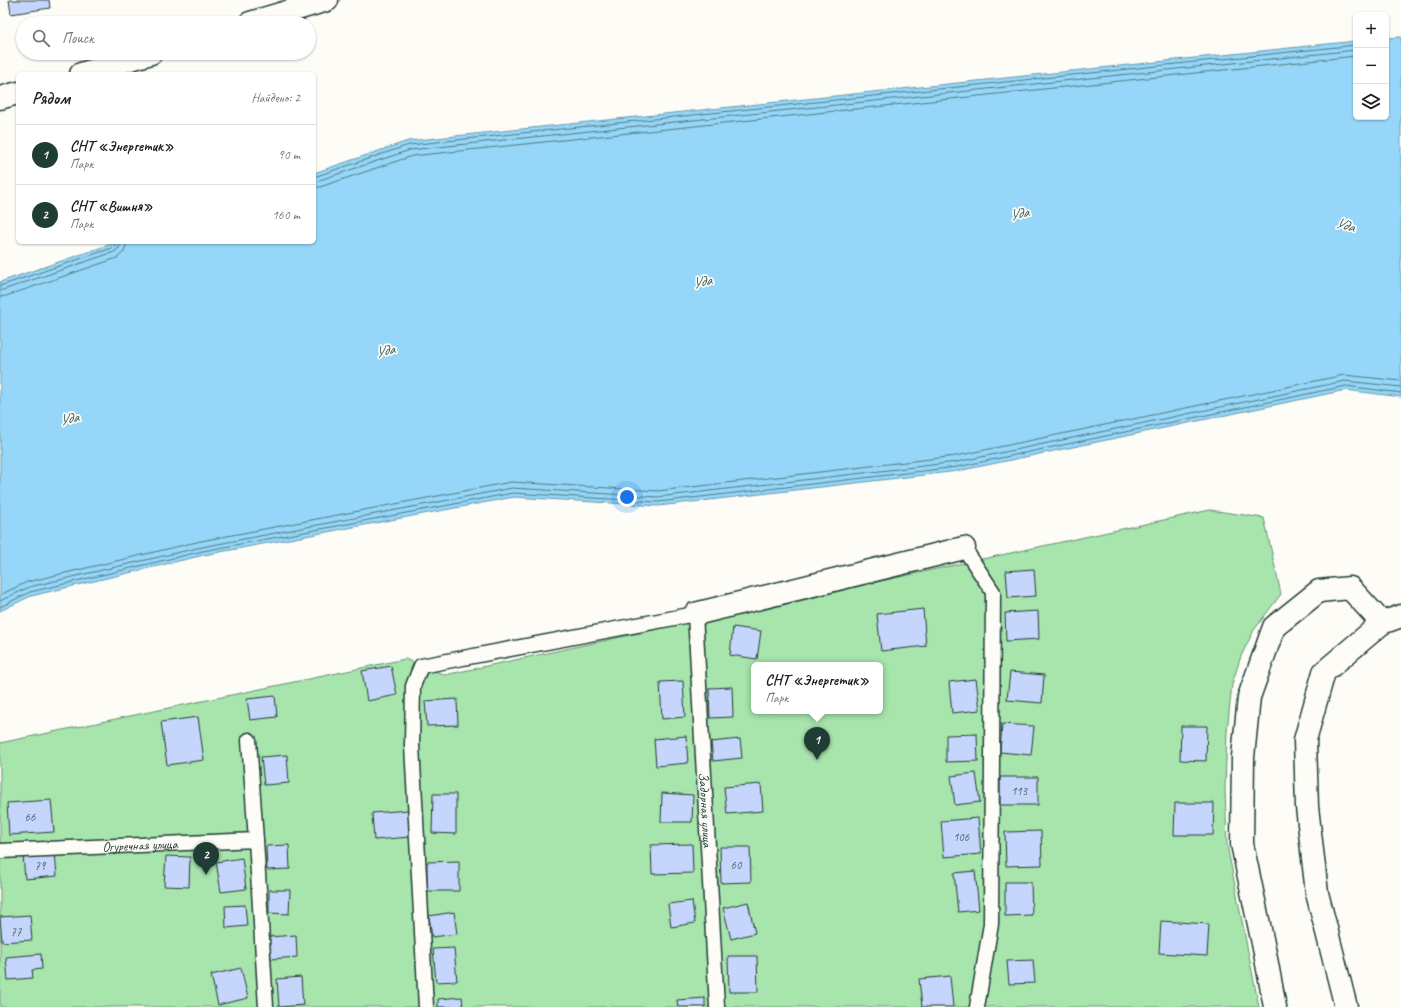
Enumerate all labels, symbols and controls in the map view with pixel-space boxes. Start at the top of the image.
map controls [1353,12,1389,120]
button: + [1353,12,1389,48]
search box [16,16,316,60]
icon: search [30,27,52,49]
text: Поиск [62,29,94,48]
button: − [1353,48,1389,84]
button: layers [1353,84,1389,120]
text: Рядом [32,88,70,109]
text: Найдено: 2 [252,90,300,106]
text: СНТ «Энергетик» [70,137,174,156]
text: 1 [42,147,48,163]
text: 90 m [278,147,300,163]
text: Парк [70,156,93,172]
text: СНТ «Вишня» [70,197,153,216]
water label: Уда [1008,202,1032,225]
text: 2 [42,207,48,223]
text: 160 m [272,207,300,223]
water label: Уда [1333,213,1358,237]
text: Парк [70,216,93,232]
water label: Уда [691,270,715,293]
water label: Уда [374,339,398,362]
water label: Уда [58,407,82,430]
your location [617,487,637,507]
popup [751,662,883,714]
text: СНТ «Энергетик» [765,671,869,690]
text: Парк [765,690,788,706]
pin: 1 [804,727,830,760]
street label: Задорная улица [695,772,717,849]
house number: 113 [1011,783,1029,799]
house number: 66 [25,809,36,825]
house number: 106 [953,829,970,845]
street label: Огуречная улица [102,835,179,855]
pin: 2 [193,842,219,875]
house number: 60 [731,857,743,873]
house number: 79 [35,858,47,874]
house number: 77 [11,924,22,940]

